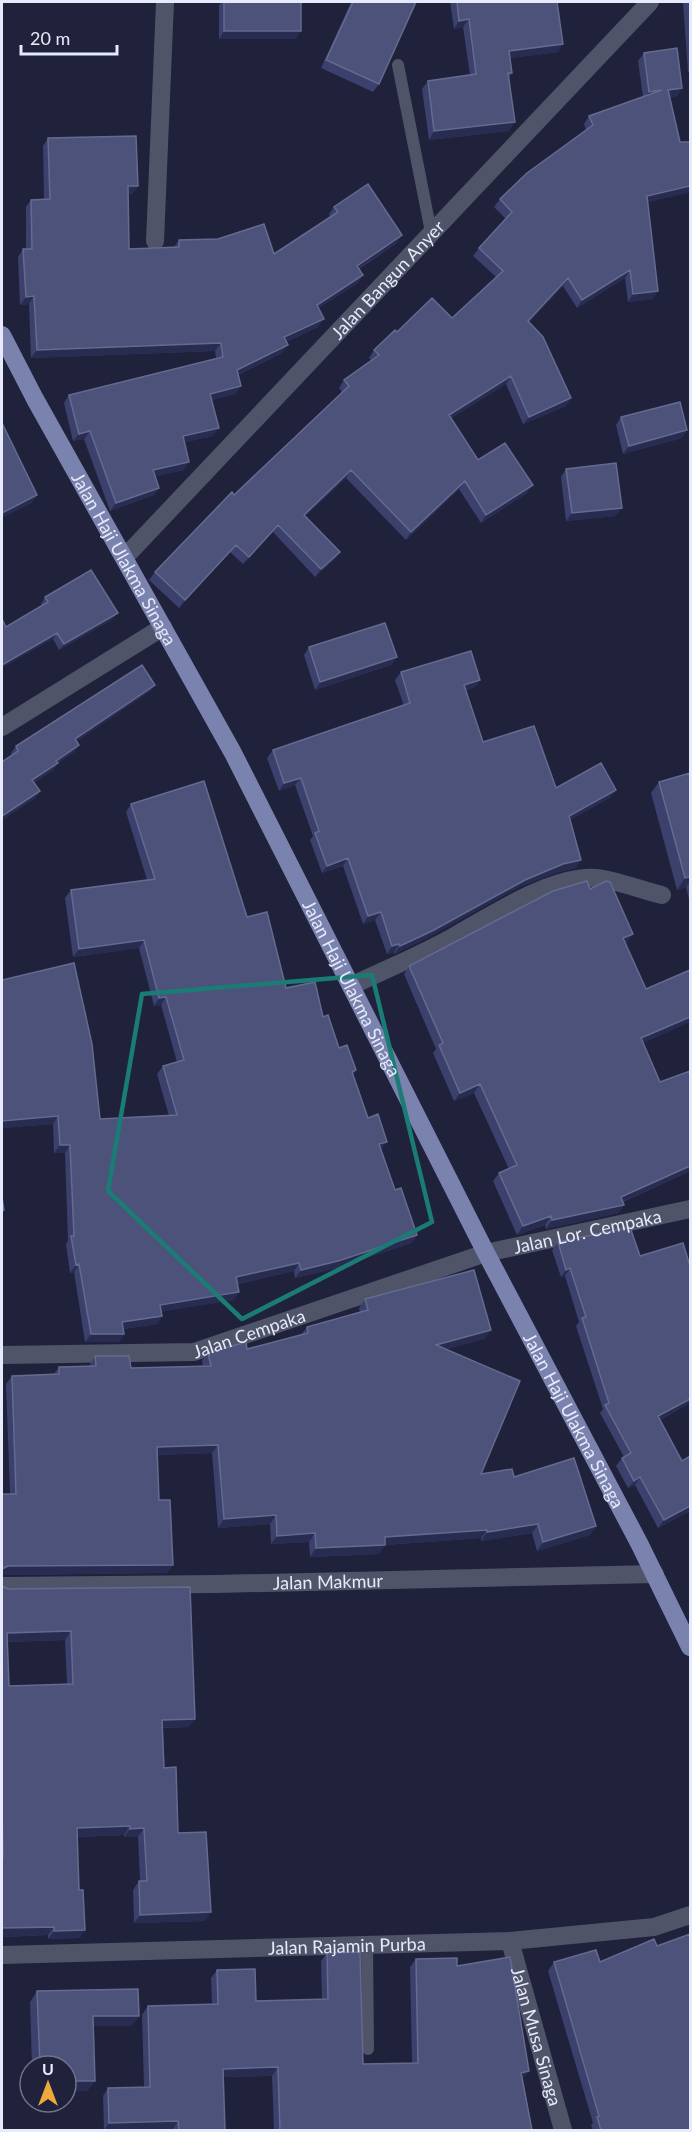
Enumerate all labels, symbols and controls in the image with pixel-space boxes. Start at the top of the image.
scale bar [21,18,117,56]
text: 20 m [30,27,70,49]
street label: Jalan Bangun Anyer [326,215,449,343]
street label: Jalan Haji Ulakma Sinaga [67,468,182,649]
street label: Jalan Haji Ulakma Sinaga [298,896,406,1080]
street label: Jalan Lor. Cempaka [511,1204,663,1258]
street label: Jalan Cempaka [190,1304,308,1363]
street label: Jalan Haji Ulakma Sinaga [519,1329,629,1512]
street label: Jalan Makmur [273,1569,384,1594]
street label: Jalan Rajamin Purba [268,1932,426,1959]
street label: Jalan Musa Sinaga [507,1964,567,2108]
north arrow [18,2054,78,2114]
text: U [42,2059,54,2078]

